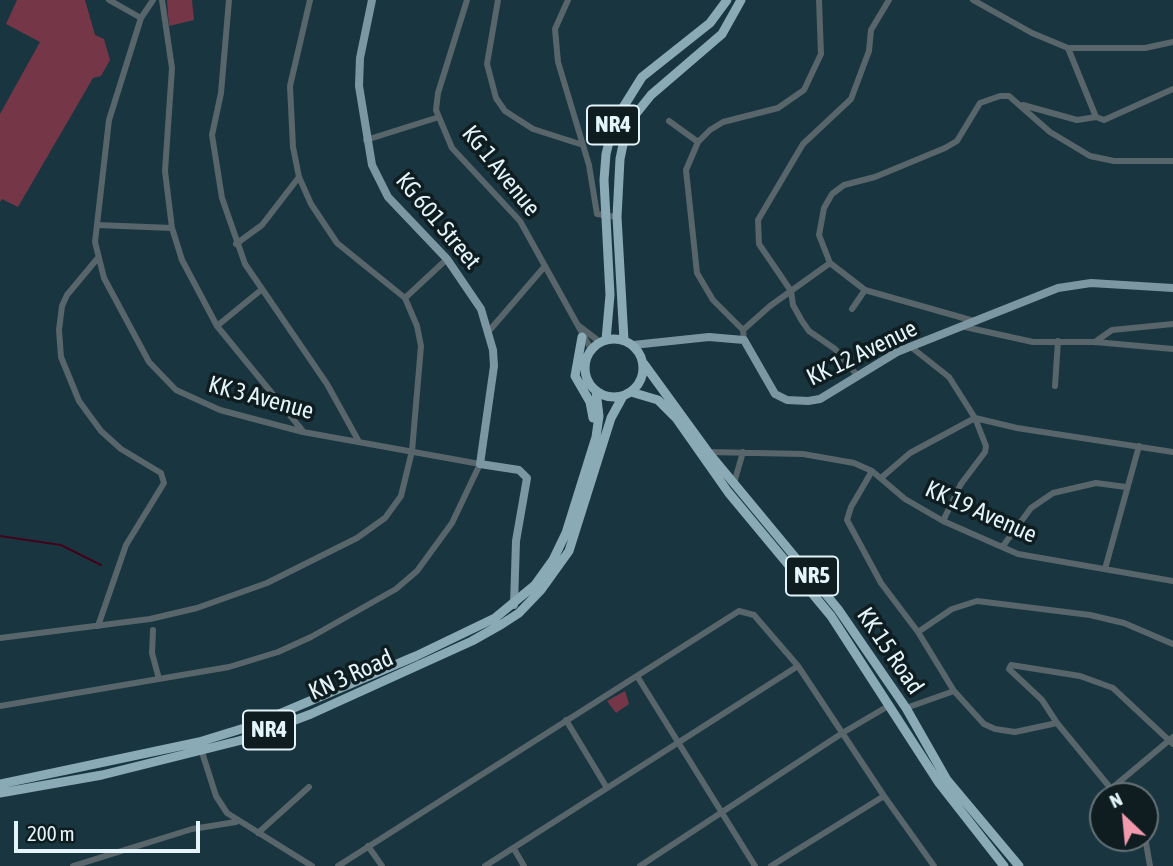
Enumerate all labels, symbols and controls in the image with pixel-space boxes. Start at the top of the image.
road number: NR4 [587,106,639,144]
street label: KG 1 Avenue [456,120,546,222]
street label: KG 601 Street [389,167,487,275]
street label: KK 12 Avenue [802,314,922,392]
street label: KK 3 Avenue [205,370,317,426]
street label: KK 19 Avenue [921,475,1041,549]
road number: NR5 [786,556,838,596]
street label: KK 15 Road [851,602,929,700]
street label: KN 3 Road [304,644,398,706]
road number: NR4 [243,710,295,750]
north arrow [1089,782,1159,852]
text: N [1106,788,1126,812]
scale bar [18,806,203,850]
text: 200 m [27,821,75,845]

